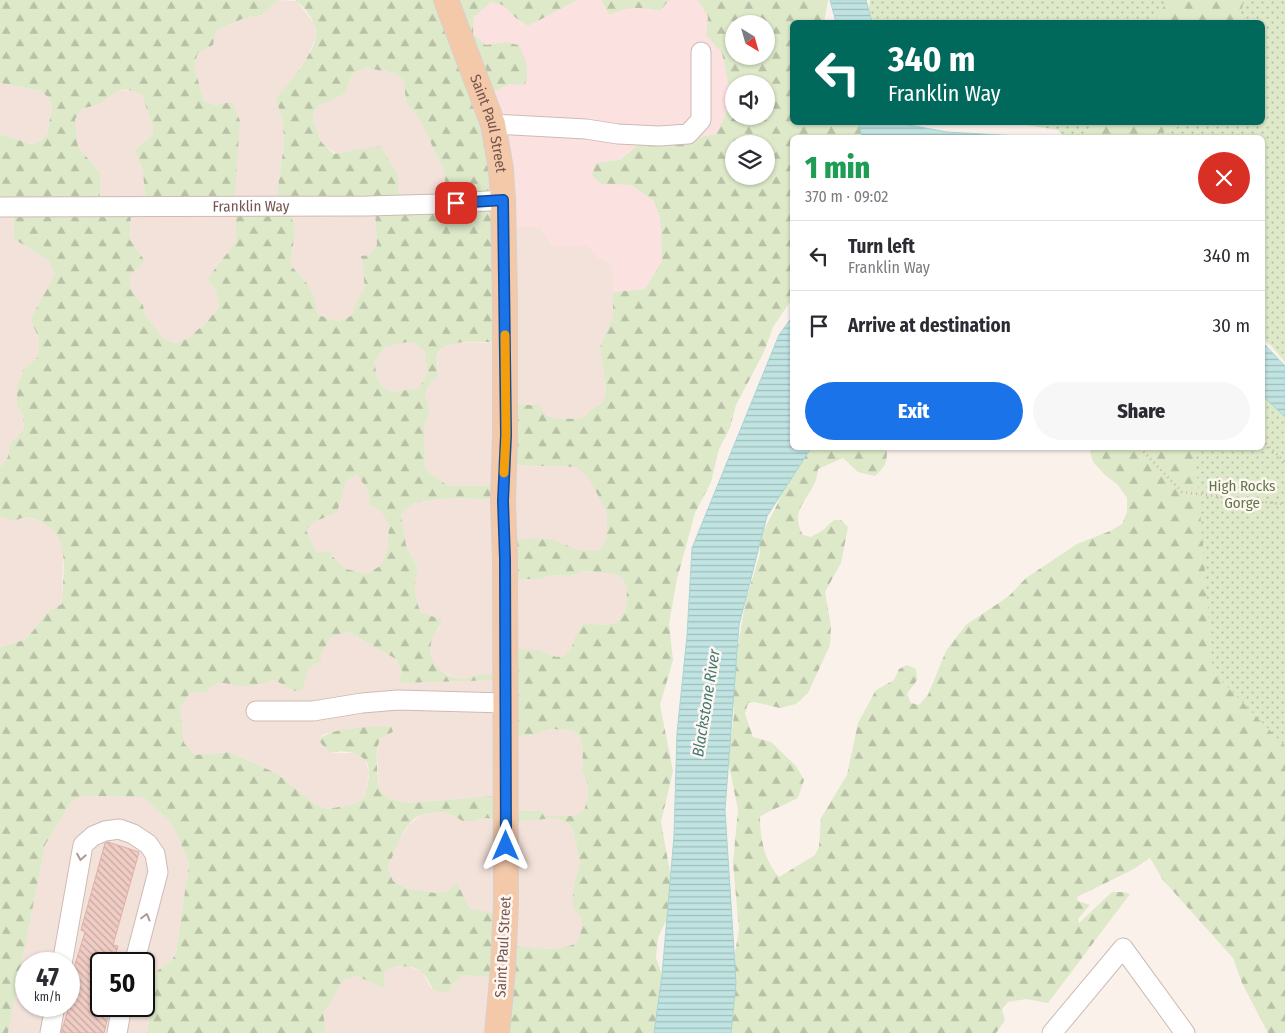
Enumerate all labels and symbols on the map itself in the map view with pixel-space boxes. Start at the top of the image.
north arrow [725,15,775,65]
street label: Saint Paul Street [466,72,510,173]
pin [435,182,477,224]
street label: Franklin Way [213,197,290,215]
park label: High Rocks Gorge [1209,477,1275,512]
water label: Blackstone River [688,647,724,758]
position arrow [479,819,531,871]
one-way arrow [77,853,87,861]
street label: Saint Paul Street [491,896,515,998]
one-way arrow [141,913,151,921]
speed limit sign: 50 [90,952,155,1017]

